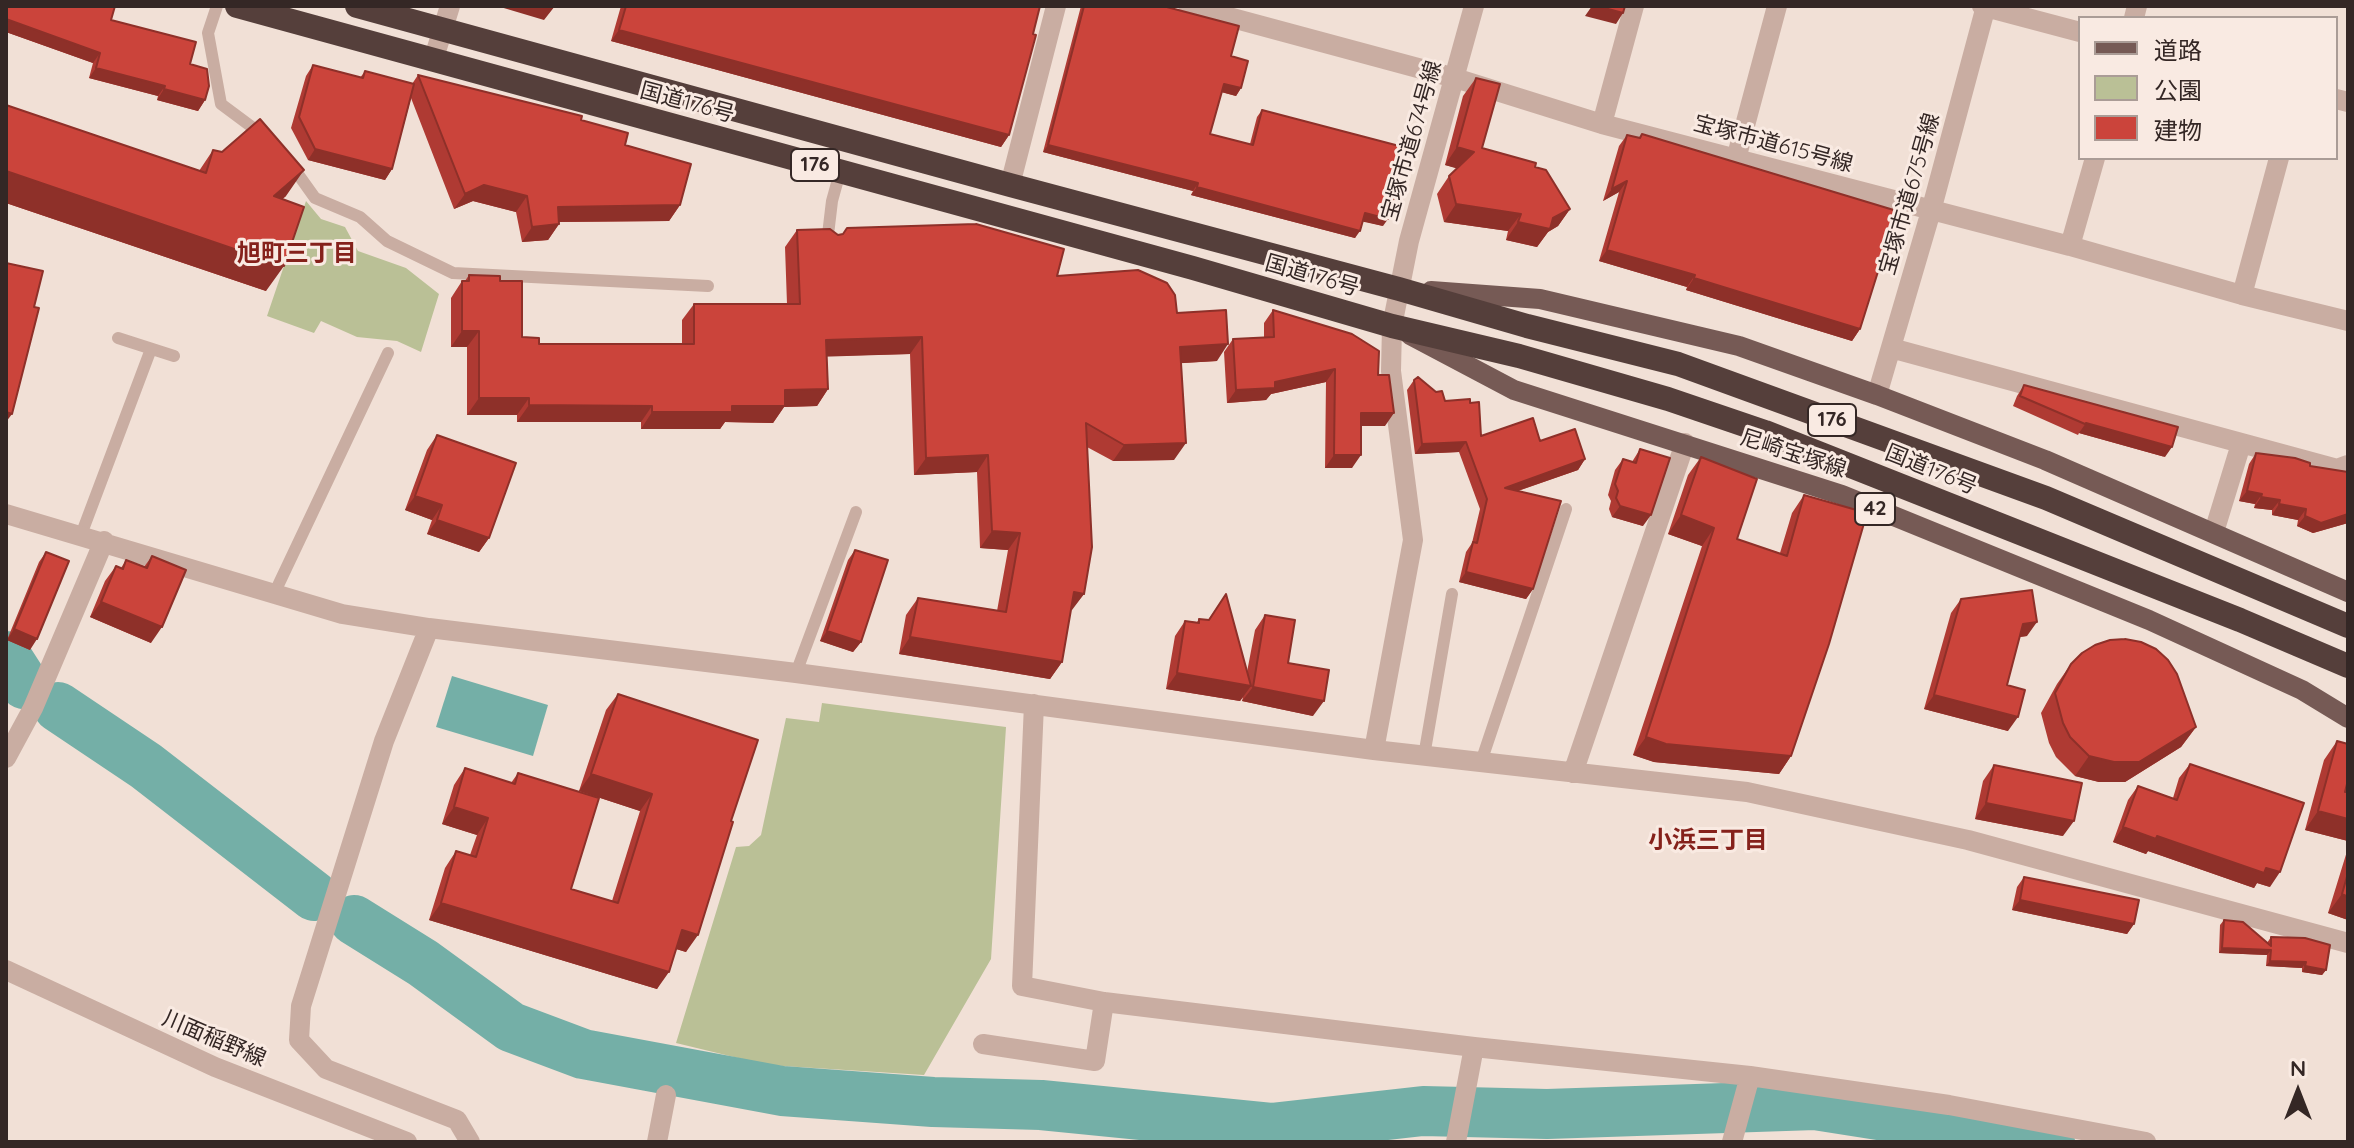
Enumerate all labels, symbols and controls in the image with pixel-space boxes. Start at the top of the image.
legend [2078,16,2338,160]
text: 道路 [2154,35,2202,65]
street label: 宝塚市道674号線 [1376,58,1448,224]
text: 公園 [2154,75,2202,105]
street label: 国道176号 [637,78,737,128]
street label: 宝塚市道615号線 [1690,110,1856,178]
street label: 宝塚市道675号線 [1874,110,1946,278]
text: 建物 [2154,115,2202,145]
road number: 176 [791,149,839,181]
district label: 旭町三丁目 [237,240,357,268]
street label: 国道176号 [1262,250,1362,302]
road number: 176 [1808,404,1856,436]
street label: 尼崎宝塚線 [1737,424,1849,484]
street label: 国道176号 [1881,440,1981,500]
road number: 42 [1855,493,1895,525]
district label: 小浜三丁目 [1648,827,1768,855]
street label: 川面稲野線 [158,1005,270,1073]
north arrow [2258,1052,2338,1132]
text: N [2290,1054,2306,1082]

